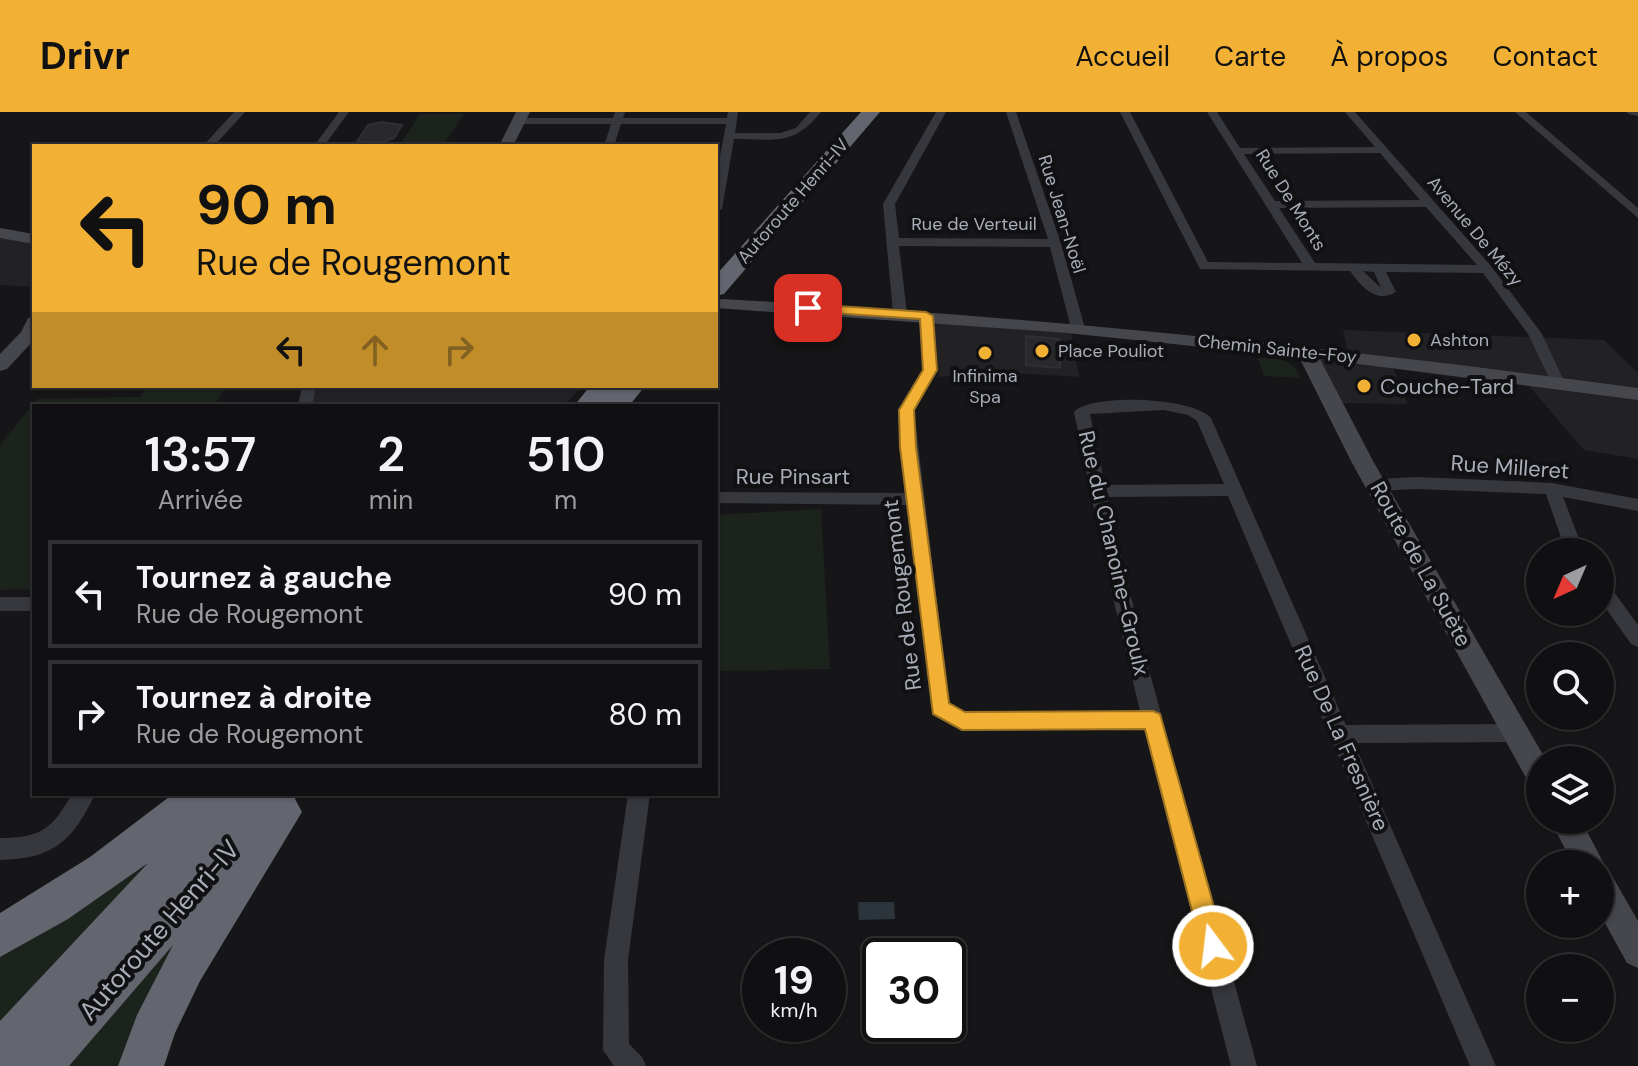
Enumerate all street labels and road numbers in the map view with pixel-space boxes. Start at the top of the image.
street label: Autoroute Henri-IV [732,133,854,269]
street label: Rue De Monts [1250,145,1332,255]
street label: Rue Jean-Noël [1033,152,1091,276]
street label: Avenue De Mézy [1422,171,1528,291]
street label: Rue de Verteuil [911,212,1037,236]
street label: Chemin Sainte-Foy [1196,329,1358,369]
street label: Rue du Chanoine-Groulx [1072,428,1156,678]
street label: Rue Milleret [1450,448,1570,486]
street label: Rue Pinsart [736,462,850,491]
street label: Route de La Suète [1364,476,1478,652]
street label: Rue de Rougemont [876,498,928,692]
street label: Rue De La Fresnière [1288,640,1396,836]
street label: Autoroute Henri-IV [71,832,247,1028]

